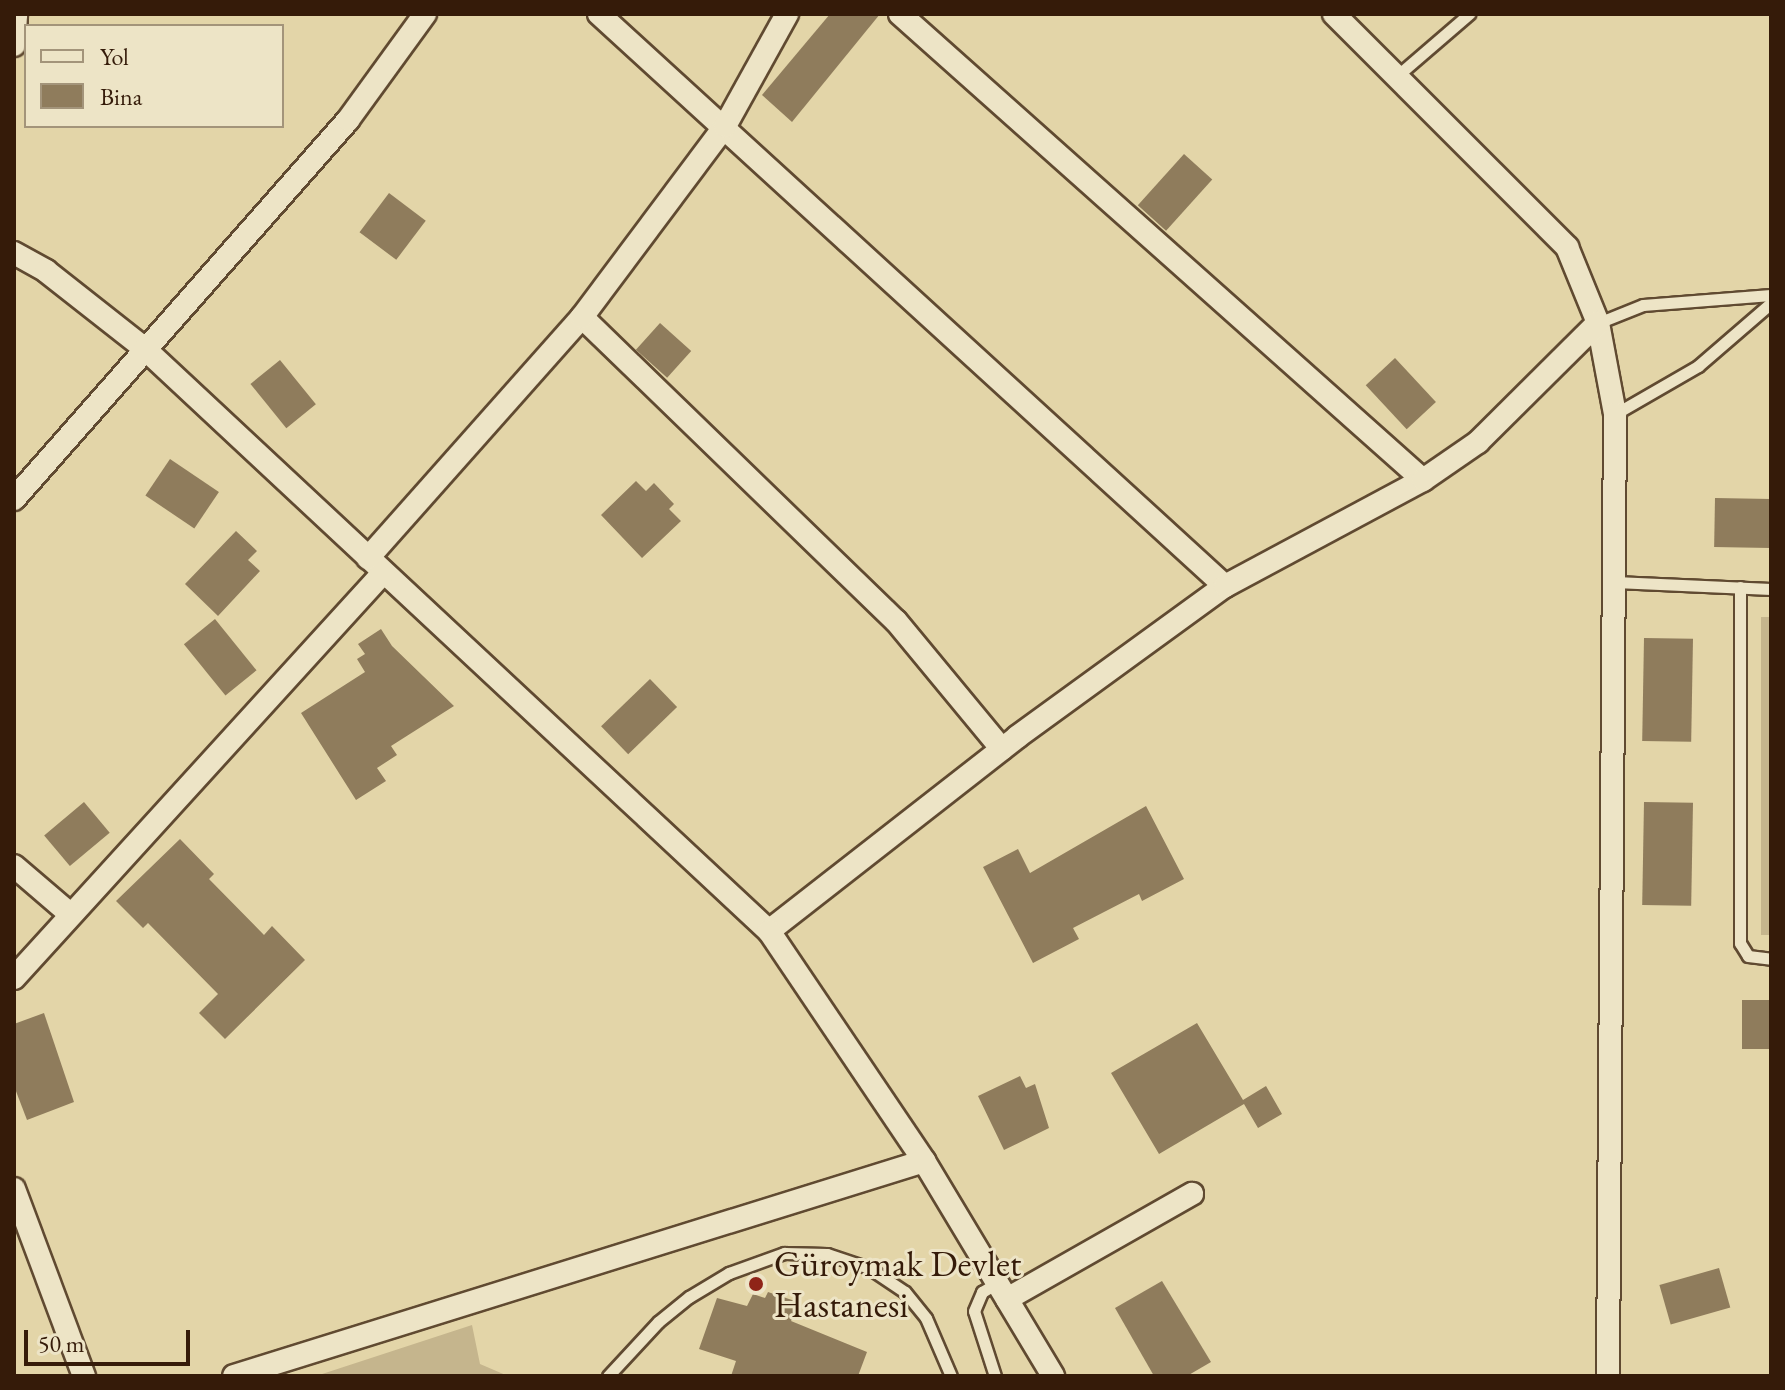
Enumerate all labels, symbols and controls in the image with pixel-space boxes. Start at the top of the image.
legend [24,24,284,128]
text: Yol [100,41,129,72]
text: Bina [100,81,142,112]
place label: Güroymak Devlet Hastanesi [774,1241,1021,1326]
marker: Güroymak Devlet Hastanesi [745,1273,767,1295]
scale bar [28,1314,194,1364]
text: 50 m [38,1328,85,1359]

